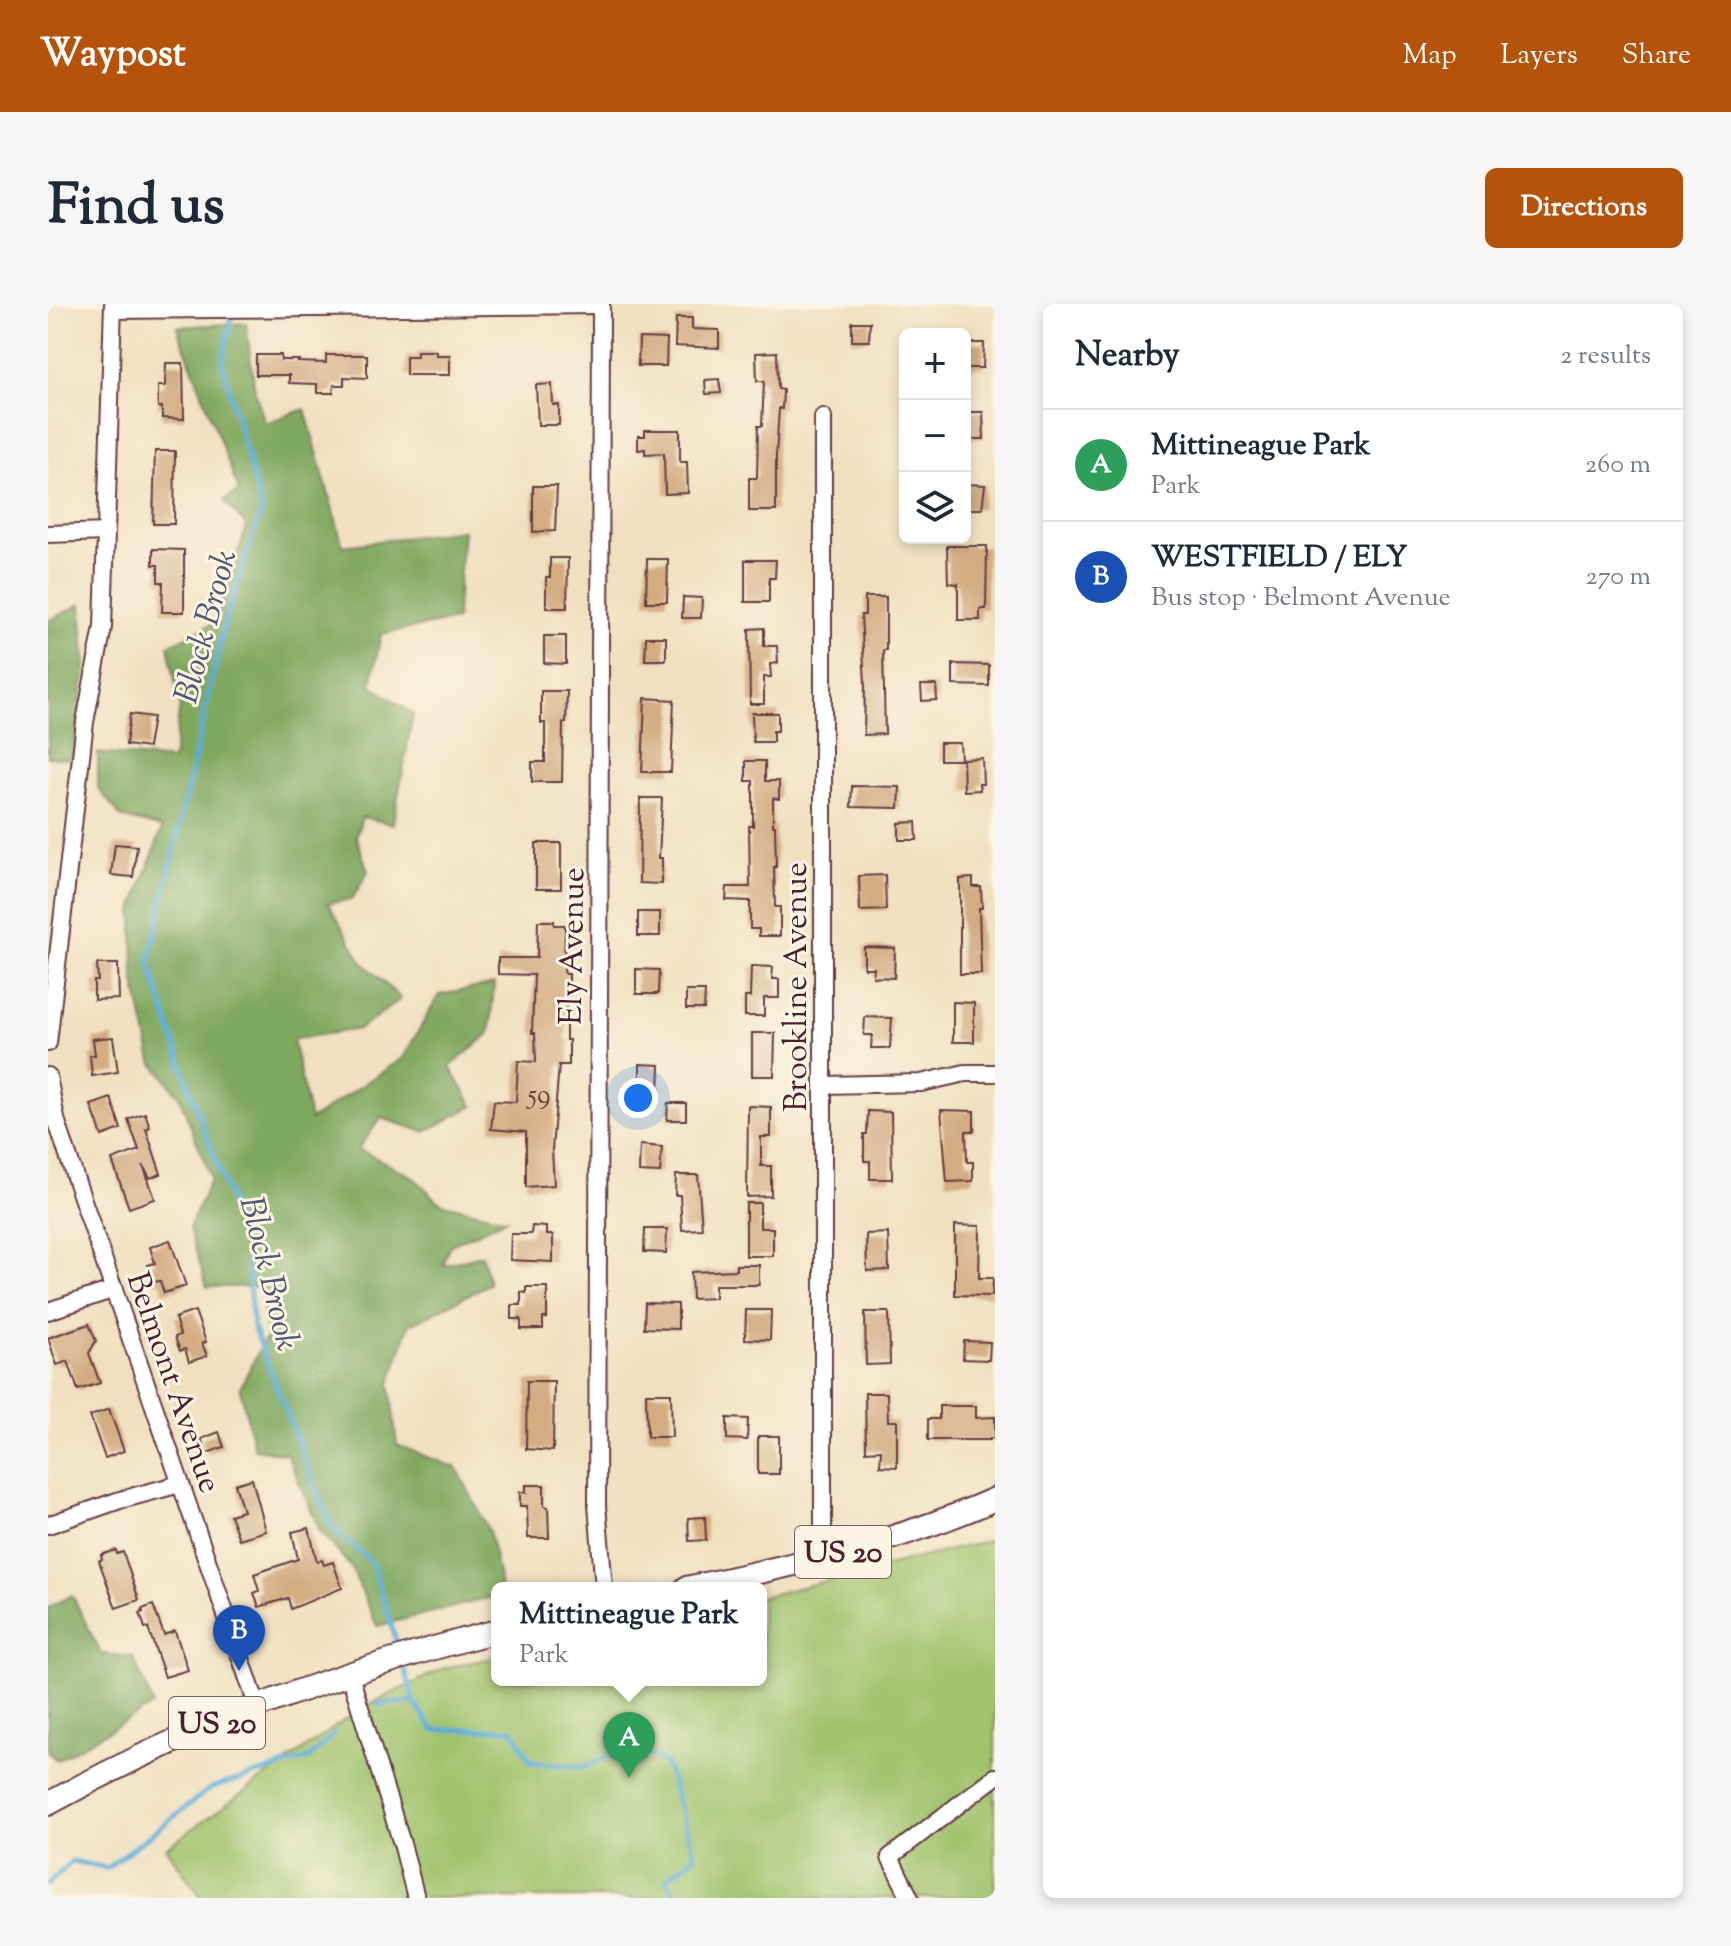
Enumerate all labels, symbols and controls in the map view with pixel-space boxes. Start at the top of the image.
text: Waypost [40,29,186,83]
text: Map [1403,36,1456,76]
text: Layers [1500,36,1578,76]
text: Share [1622,36,1691,76]
text: Find us [48,168,224,249]
button: Directions [1485,168,1683,248]
map controls [899,328,971,544]
button: + [899,328,971,400]
text: Nearby [1075,332,1180,381]
text: 2 results [1560,338,1651,375]
button: − [899,400,971,472]
text: Mittineague Park [1151,425,1370,468]
text: A [1090,447,1112,484]
text: 260 m [1585,447,1651,484]
text: Park [1151,468,1201,505]
button: layers [899,472,971,544]
text: WESTFIELD / ELY [1151,537,1407,580]
water label: Block Brook [163,545,251,709]
text: B [1093,559,1109,596]
text: 270 m [1586,559,1651,596]
text: Bus stop · Belmont Avenue [1151,580,1451,617]
street label: Brookline Avenue [775,862,821,1112]
street label: Ely Avenue [550,867,598,1025]
house number: 59 [525,1076,551,1116]
your location [618,1078,658,1118]
water label: Block Brook [225,1192,310,1356]
street label: Belmont Avenue [113,1266,231,1500]
road number: US 20 [795,1526,891,1578]
popup [491,1582,767,1686]
text: Mittineague Park [519,1594,739,1637]
pin: B [213,1605,265,1671]
text: Park [519,1637,569,1674]
road number: US 20 [169,1697,265,1749]
pin: A [603,1712,655,1778]

